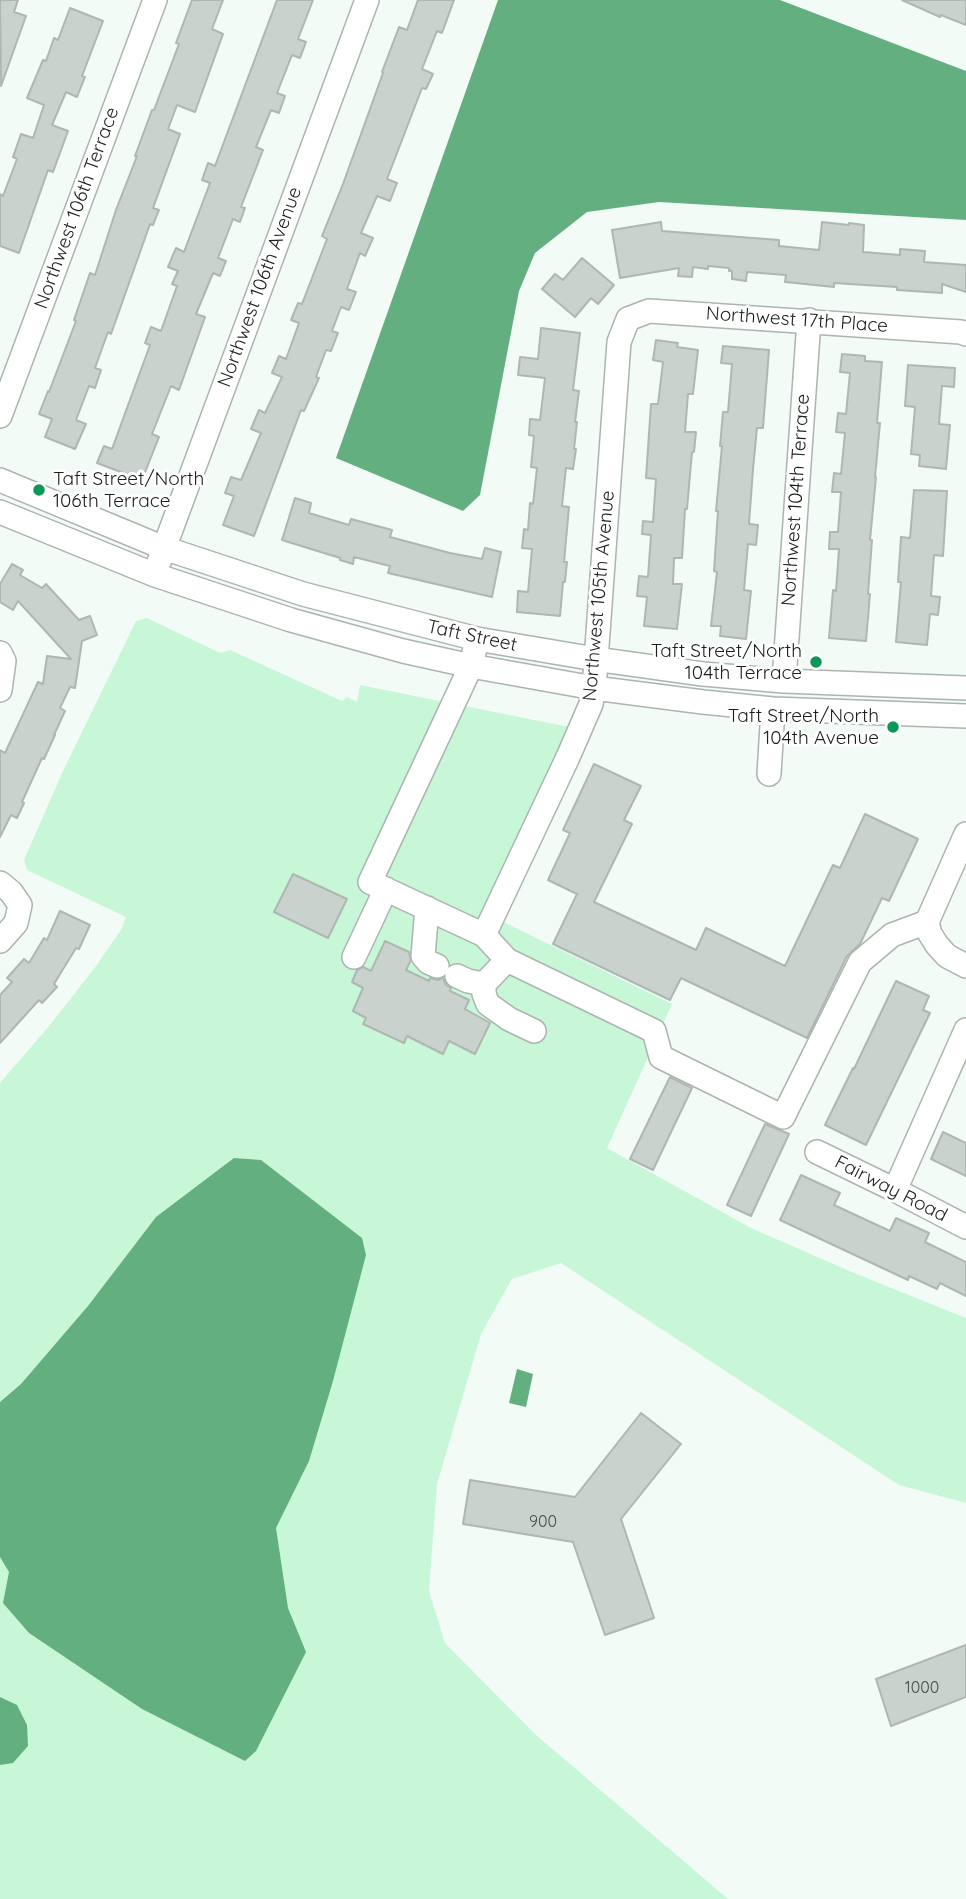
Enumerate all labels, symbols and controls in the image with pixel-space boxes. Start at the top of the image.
street label: Northwest 106th Terrace [30,104,124,312]
street label: Northwest 106th Avenue [213,184,307,390]
street label: Northwest 17th Place [705,302,889,338]
street label: Northwest 104th Terrace [777,393,815,607]
place label: Taft Street/North 106th Terrace [53,468,204,512]
marker: Taft Street/North 106th Terrace [31,482,47,498]
street label: Northwest 105th Avenue [578,490,620,702]
street label: Taft Street [425,615,519,657]
place label: Taft Street/North 104th Terrace [651,640,802,684]
marker: Taft Street/North 104th Terrace [808,654,824,670]
place label: Taft Street/North 104th Avenue [728,705,879,749]
marker: Taft Street/North 104th Avenue [885,719,901,735]
street label: Fairway Road [831,1151,951,1227]
house number: 900 [529,1512,557,1532]
house number: 1000 [905,1678,939,1698]

